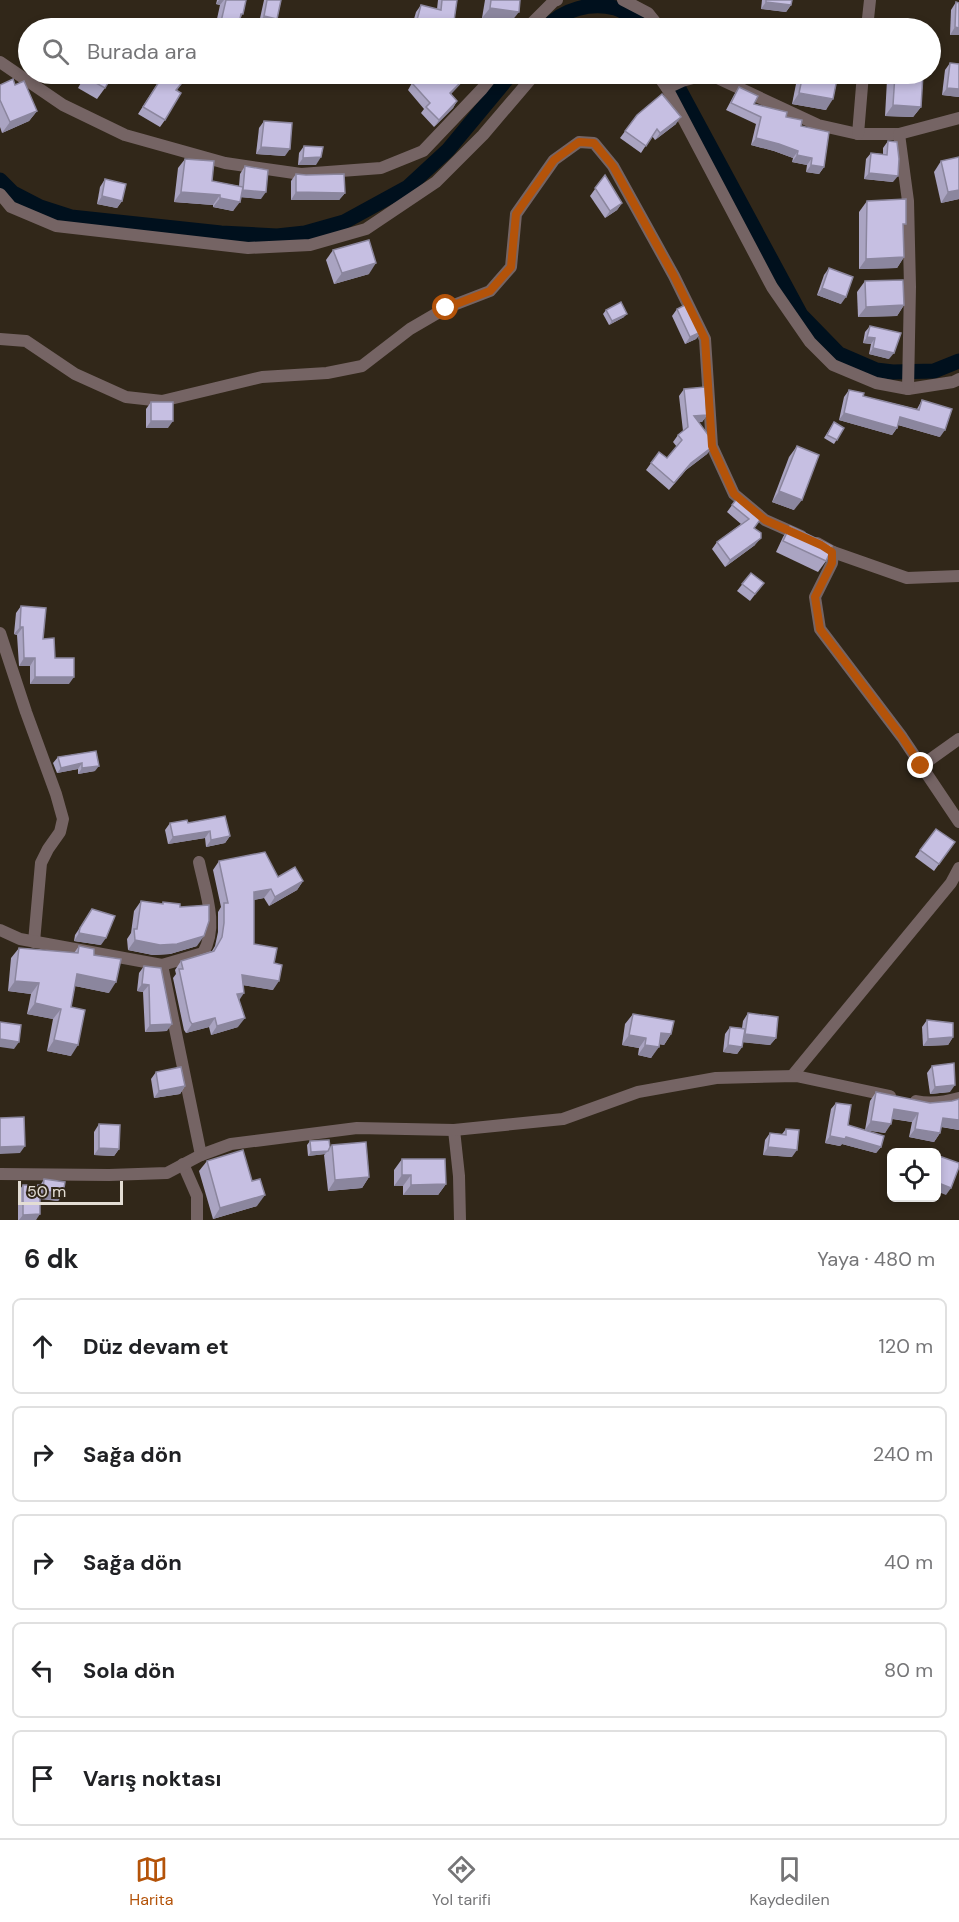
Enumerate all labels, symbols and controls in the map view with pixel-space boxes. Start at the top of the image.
search box [18,18,941,84]
icon: search [39,35,72,68]
text: Burada ara [87,37,197,66]
route start [432,294,458,320]
route end [907,752,933,778]
map controls [887,1148,941,1202]
button: locate [887,1148,941,1202]
scale bar [18,1178,123,1206]
text: 50 m [27,1181,66,1202]
text: 6 dk [24,1242,79,1276]
text: Yaya · 480 m [817,1246,935,1272]
icon: ahead [26,1330,59,1363]
text: Düz devam et [83,1332,228,1361]
text: 120 m [879,1333,933,1359]
icon: right [26,1438,59,1471]
text: Sağa dön [83,1440,182,1469]
text: 240 m [873,1441,933,1467]
icon: right [26,1546,59,1579]
text: Sağa dön [83,1548,182,1577]
text: 40 m [884,1549,933,1575]
icon: left [26,1654,59,1687]
text: Sola dön [83,1656,175,1685]
text: 80 m [884,1657,933,1683]
icon: arrive [26,1762,59,1795]
text: Varış noktası [83,1764,221,1793]
tab: Harita [129,1853,173,1910]
tab: Yol tarifi [432,1853,491,1910]
tab: Kaydedilen [749,1853,830,1910]

